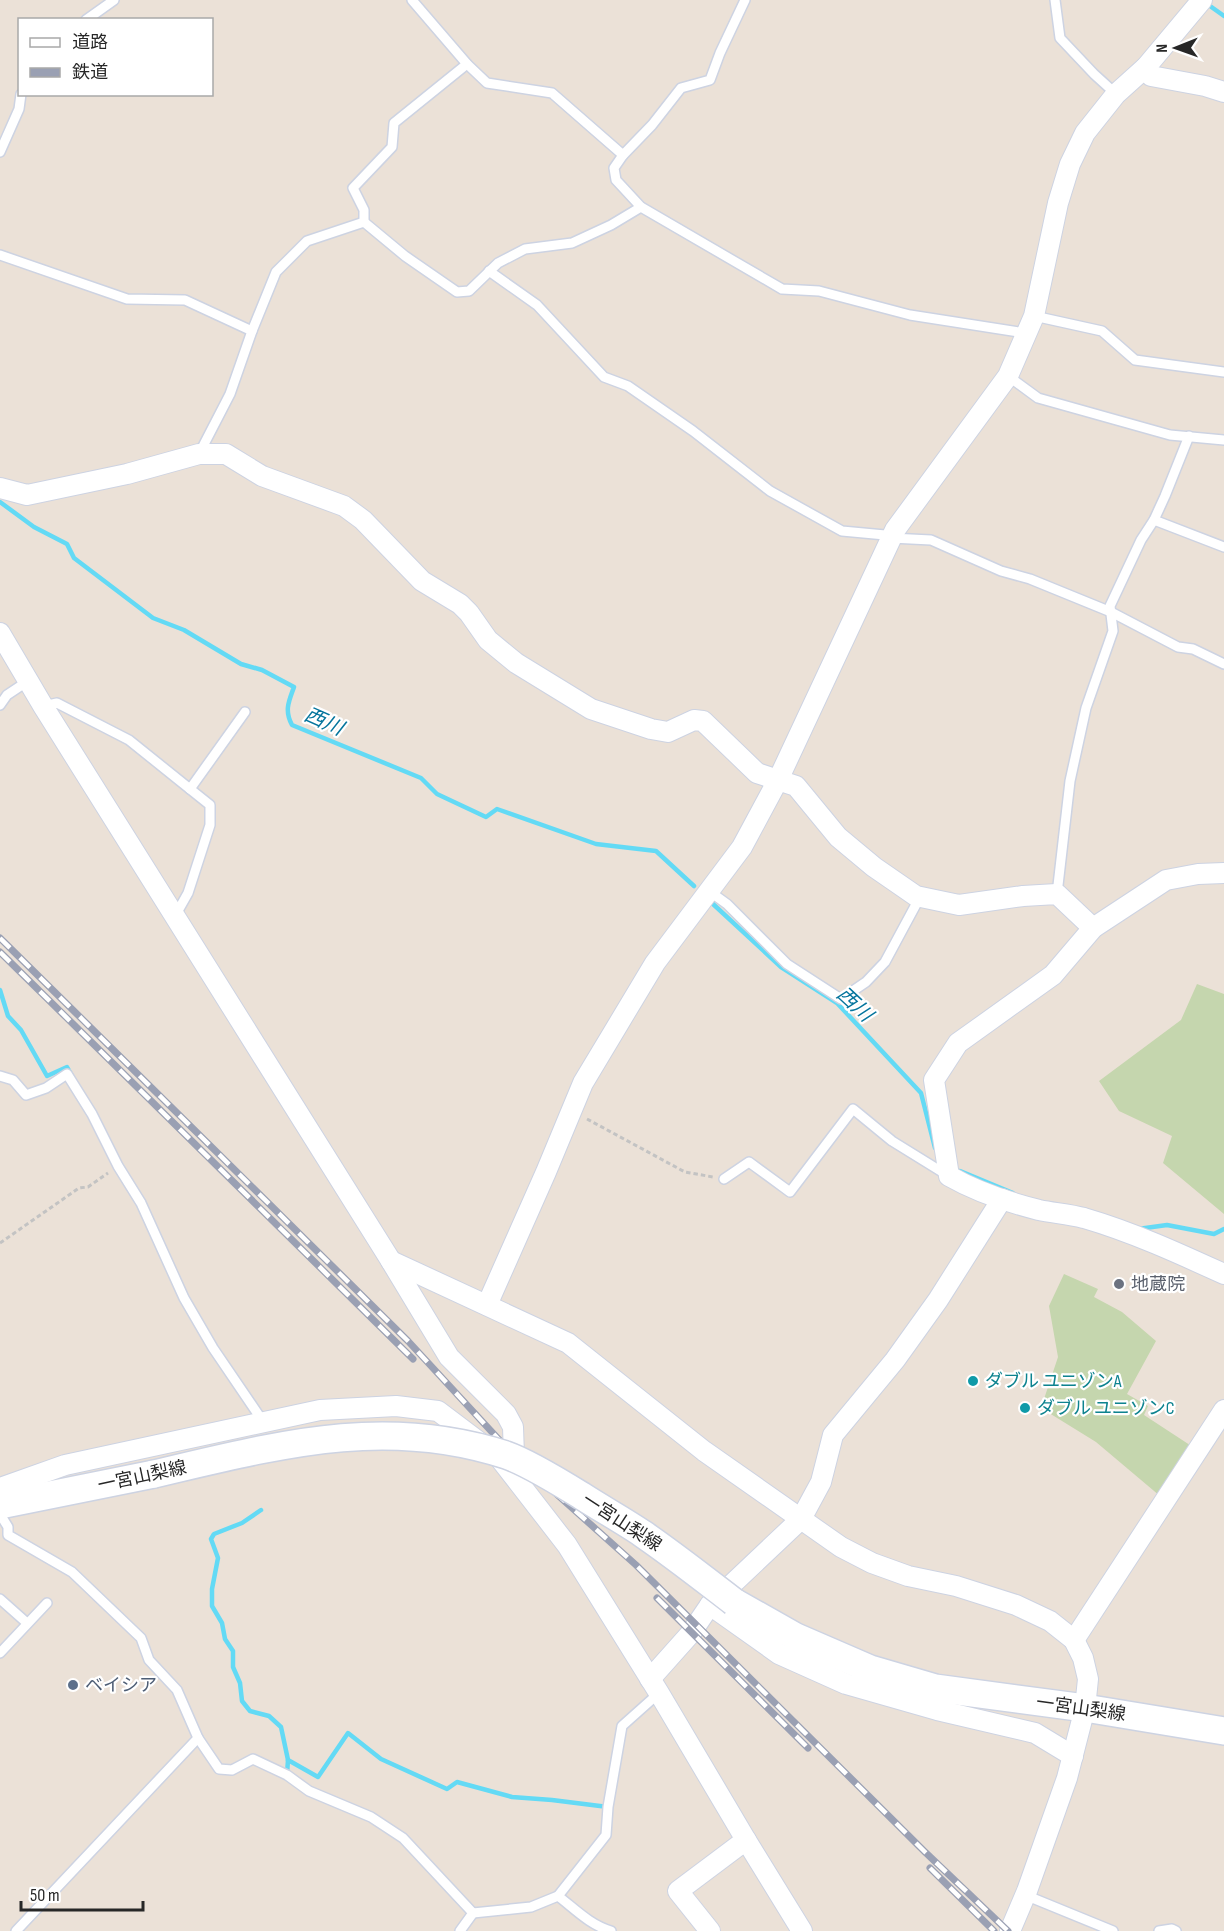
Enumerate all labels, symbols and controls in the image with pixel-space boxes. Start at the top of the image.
legend [18,18,213,96]
north arrow [1146,18,1206,78]
text: 道路 [72,32,108,53]
text: N [1153,44,1172,53]
text: 鉄道 [72,62,108,83]
water label: 西川 [300,703,349,742]
water label: 西川 [832,982,879,1029]
place label: 地蔵院 [1131,1274,1185,1295]
marker: 地蔵院 [1112,1277,1126,1291]
place label: ダブル ユニゾンA [985,1371,1122,1392]
marker: ダブル ユニゾンA [966,1374,980,1388]
place label: ダブル ユニゾンC [1037,1398,1175,1419]
marker: ダブル ユニゾンC [1018,1401,1032,1415]
street label: 一宮山梨線 [96,1457,188,1496]
street label: 一宮山梨線 [578,1489,665,1556]
place label: ベイシア [85,1675,157,1696]
marker: ベイシア [66,1678,80,1692]
street label: 一宮山梨線 [1035,1692,1127,1725]
scale bar [21,1874,142,1912]
text: 50 m [30,1885,60,1906]

